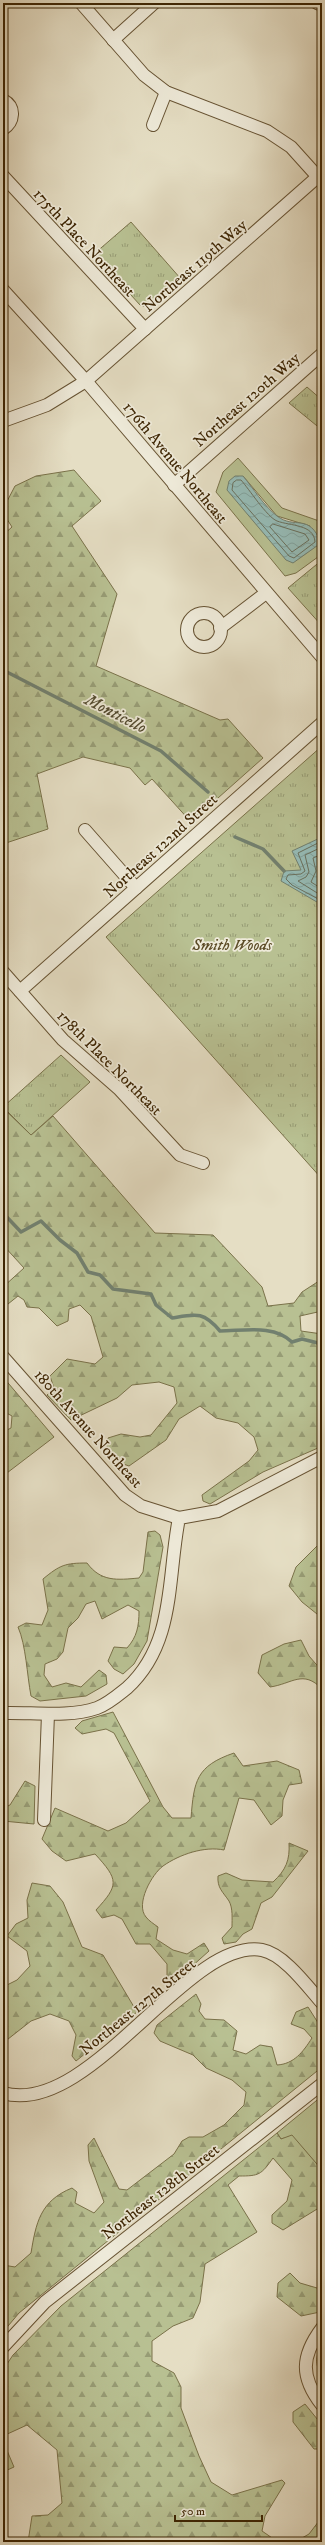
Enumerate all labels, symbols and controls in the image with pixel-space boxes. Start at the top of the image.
street label: 175th Place Northeast [29,184,140,301]
street label: Northeast 119th Way [138,215,251,317]
street label: Northeast 120th Way [189,348,304,451]
street label: 176th Avenue Northeast [118,398,232,528]
water label: Monticello [80,689,150,739]
street label: Northeast 122nd Street [100,789,222,902]
park label: Smith Woods [191,935,273,955]
street label: 178th Place Northeast [52,1006,166,1120]
street label: 180th Avenue Northeast [30,1365,147,1492]
street label: Northeast 127th Street [75,1954,200,2060]
street label: Northeast 128th Street [98,2140,223,2244]
scale bar [175,2497,262,2523]
text: 50 m [181,2504,205,2519]

